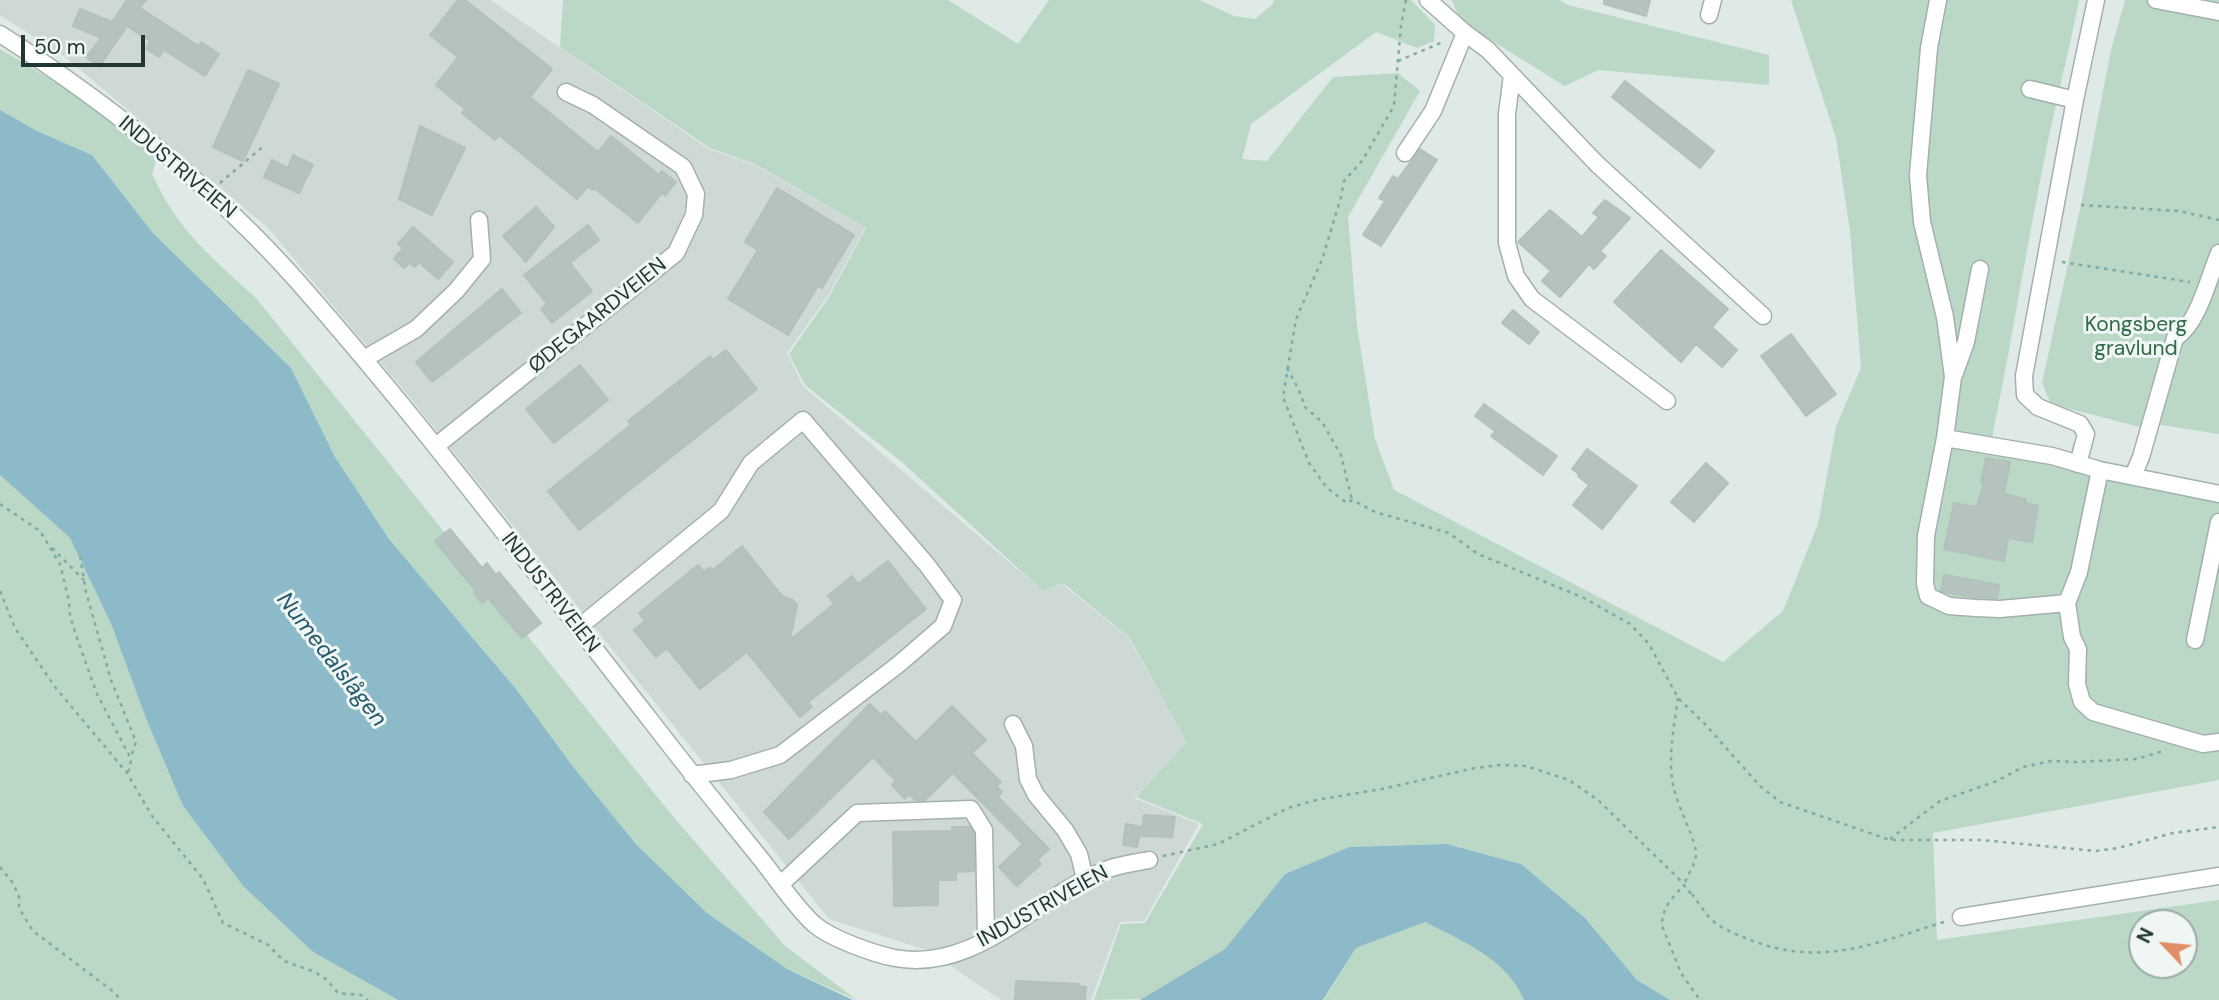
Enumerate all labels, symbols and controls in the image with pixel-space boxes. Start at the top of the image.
scale bar [24,21,149,65]
text: 50 m [34,33,85,61]
street label: INDUSTRIVEIEN [113,111,241,225]
street label: ØDEGAARDVEIEN [524,253,672,379]
park label: Kongsberg gravlund [2085,312,2187,362]
street label: INDUSTRIVEIEN [495,528,605,658]
water label: Numedalslågen [270,587,392,733]
street label: INDUSTRIVEIEN [973,861,1113,953]
north arrow [2128,909,2198,979]
text: N [2131,924,2160,947]

